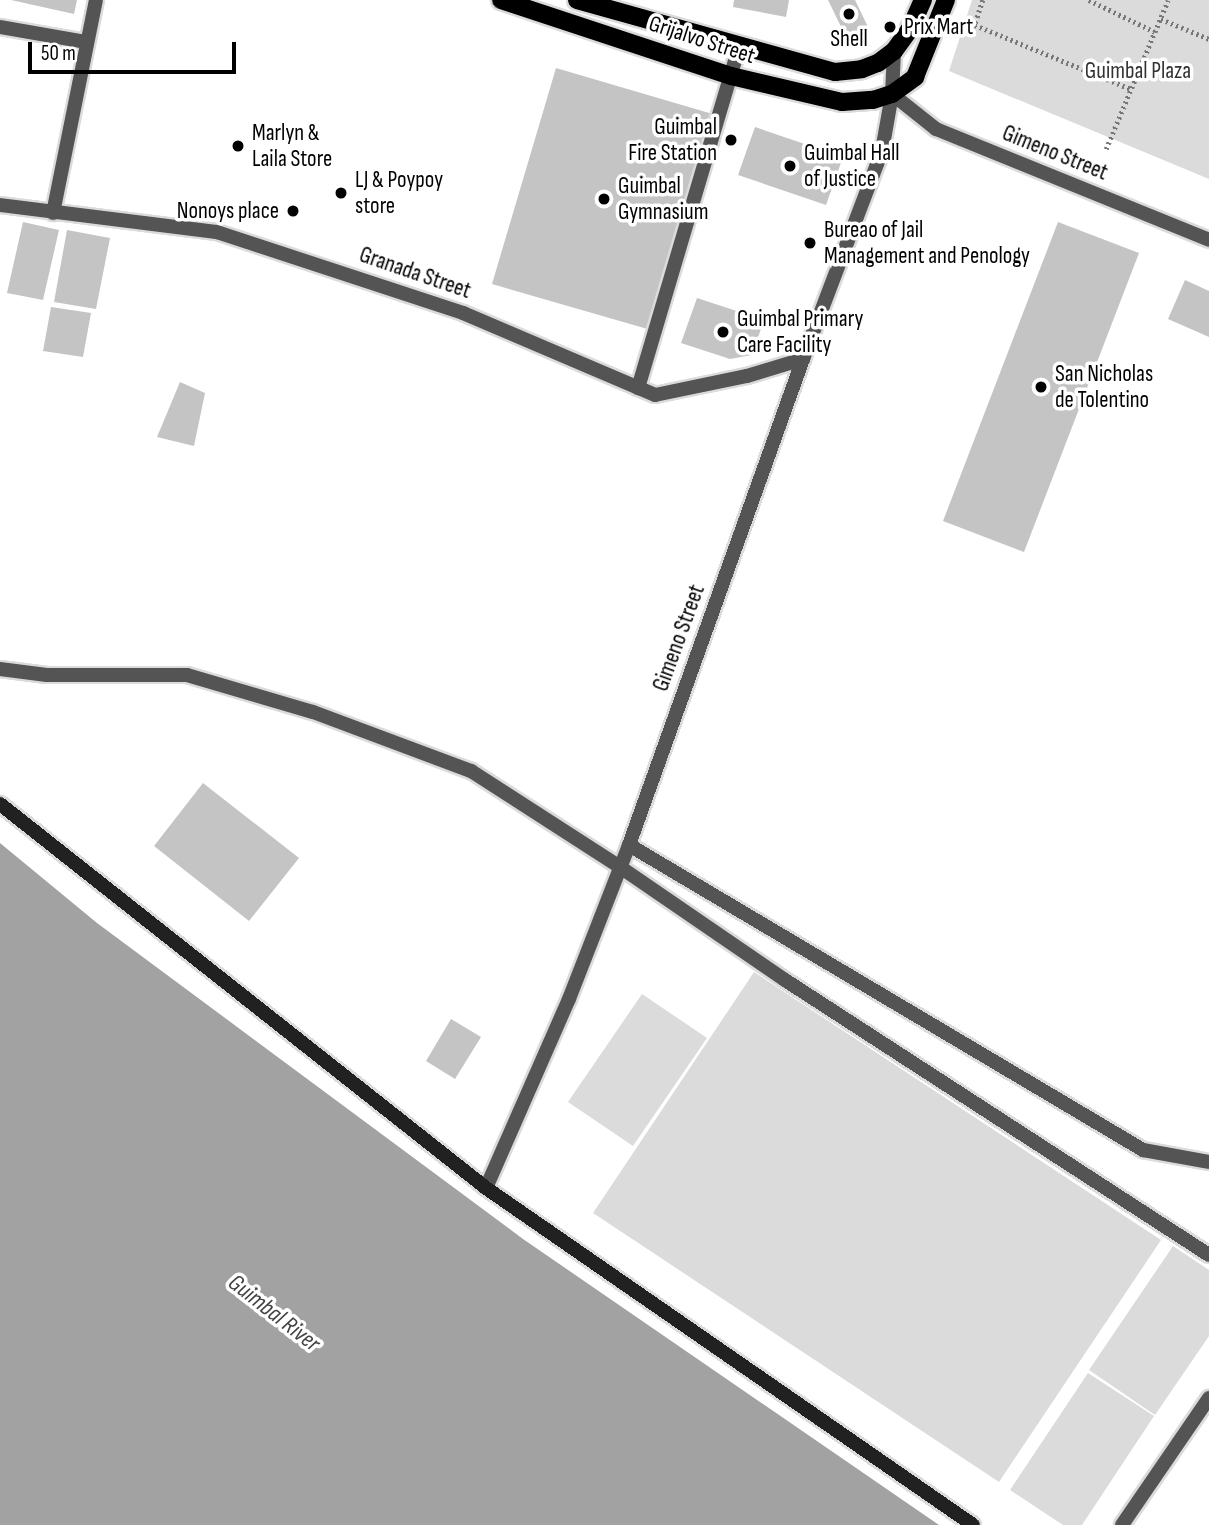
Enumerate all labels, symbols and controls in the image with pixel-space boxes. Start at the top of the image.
marker: Shell [841,6,857,22]
street label: Grijalvo Street [645,10,759,70]
place label: Prix Mart [904,13,973,41]
marker: Prix Mart [882,19,898,35]
place label: Shell [830,25,868,53]
scale bar [32,28,240,72]
text: 50 m [41,41,76,66]
park label: Guimbal Plaza [1085,57,1191,85]
place label: Guimbal Fire Station [628,113,717,167]
place label: Marlyn & Laila Store [252,119,332,173]
street label: Gimeno Street [998,119,1112,187]
marker: Guimbal Fire Station [723,132,739,148]
marker: Marlyn & Laila Store [230,138,246,154]
place label: Guimbal Hall of Justice [804,139,900,193]
marker: Guimbal Hall of Justice [782,158,798,174]
place label: LJ & Poypoy store [355,166,443,220]
place label: Guimbal Gymnasium [618,172,708,226]
marker: LJ & Poypoy store [333,185,349,201]
marker: Guimbal Gymnasium [596,191,612,207]
place label: Nonoys place [177,197,279,225]
marker: Nonoys place [285,203,301,219]
place label: Bureao of Jail Management and Penology [824,216,1030,270]
marker: Bureao of Jail Management and Penology [802,235,818,251]
street label: Granada Street [356,241,474,305]
place label: Guimbal Primary Care Facility [737,305,863,359]
marker: Guimbal Primary Care Facility [715,324,731,340]
place label: San Nicholas de Tolentino [1055,360,1153,414]
marker: San Nicholas de Tolentino [1033,379,1049,395]
street label: Gimeno Street [647,581,711,695]
water label: Guimbal River [222,1268,326,1358]

